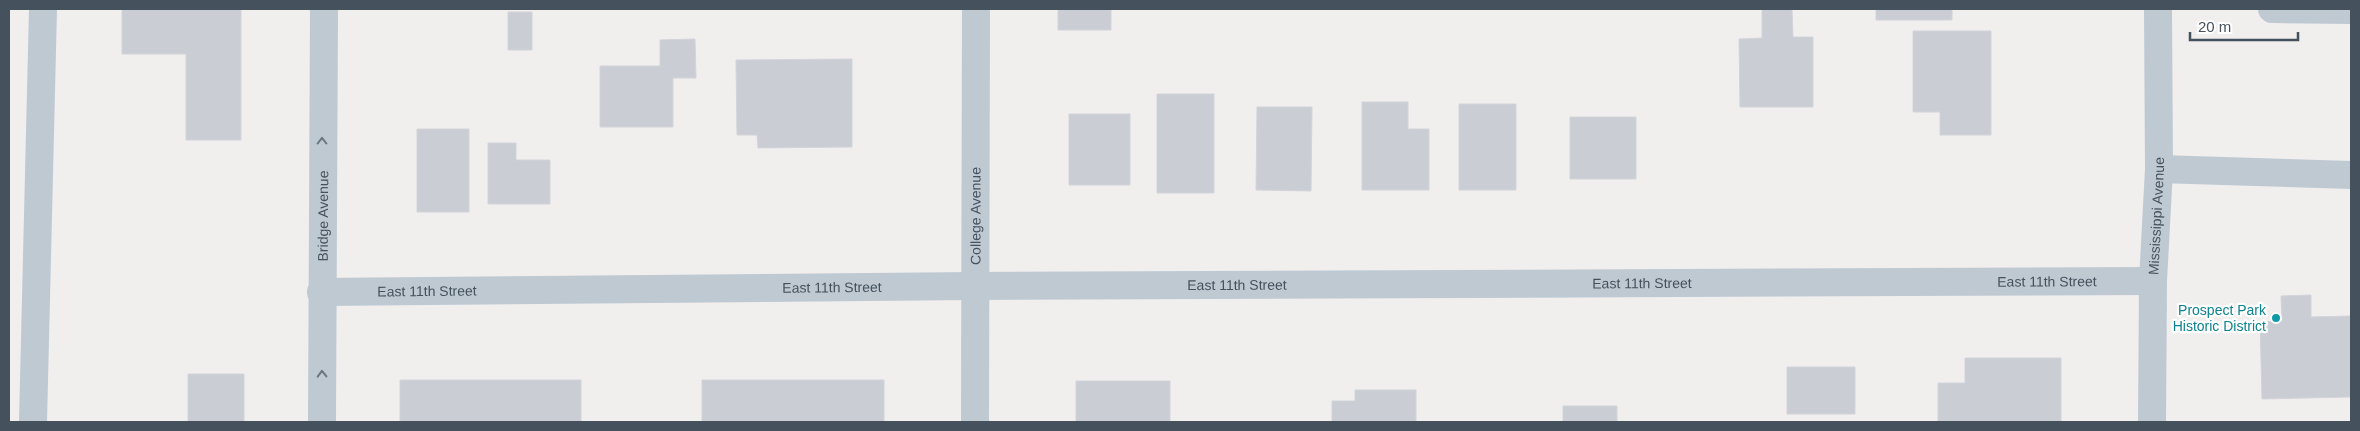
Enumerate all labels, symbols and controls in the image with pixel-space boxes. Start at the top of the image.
scale bar [2190,10,2298,42]
text: 20 m [2198,18,2231,35]
one-way arrow [317,137,328,145]
street label: Mississippi Avenue [2145,157,2167,276]
street label: College Avenue [967,167,984,265]
street label: Bridge Avenue [315,170,331,262]
street label: East 11th Street [1997,273,2097,290]
street label: East 11th Street [1592,275,1692,291]
street label: East 11th Street [1187,277,1287,293]
street label: East 11th Street [782,279,882,296]
street label: East 11th Street [377,283,477,299]
place label: Prospect Park Historic District [2173,302,2267,334]
marker: Prospect Park Historic District [2270,312,2282,324]
one-way arrow [317,369,327,377]

